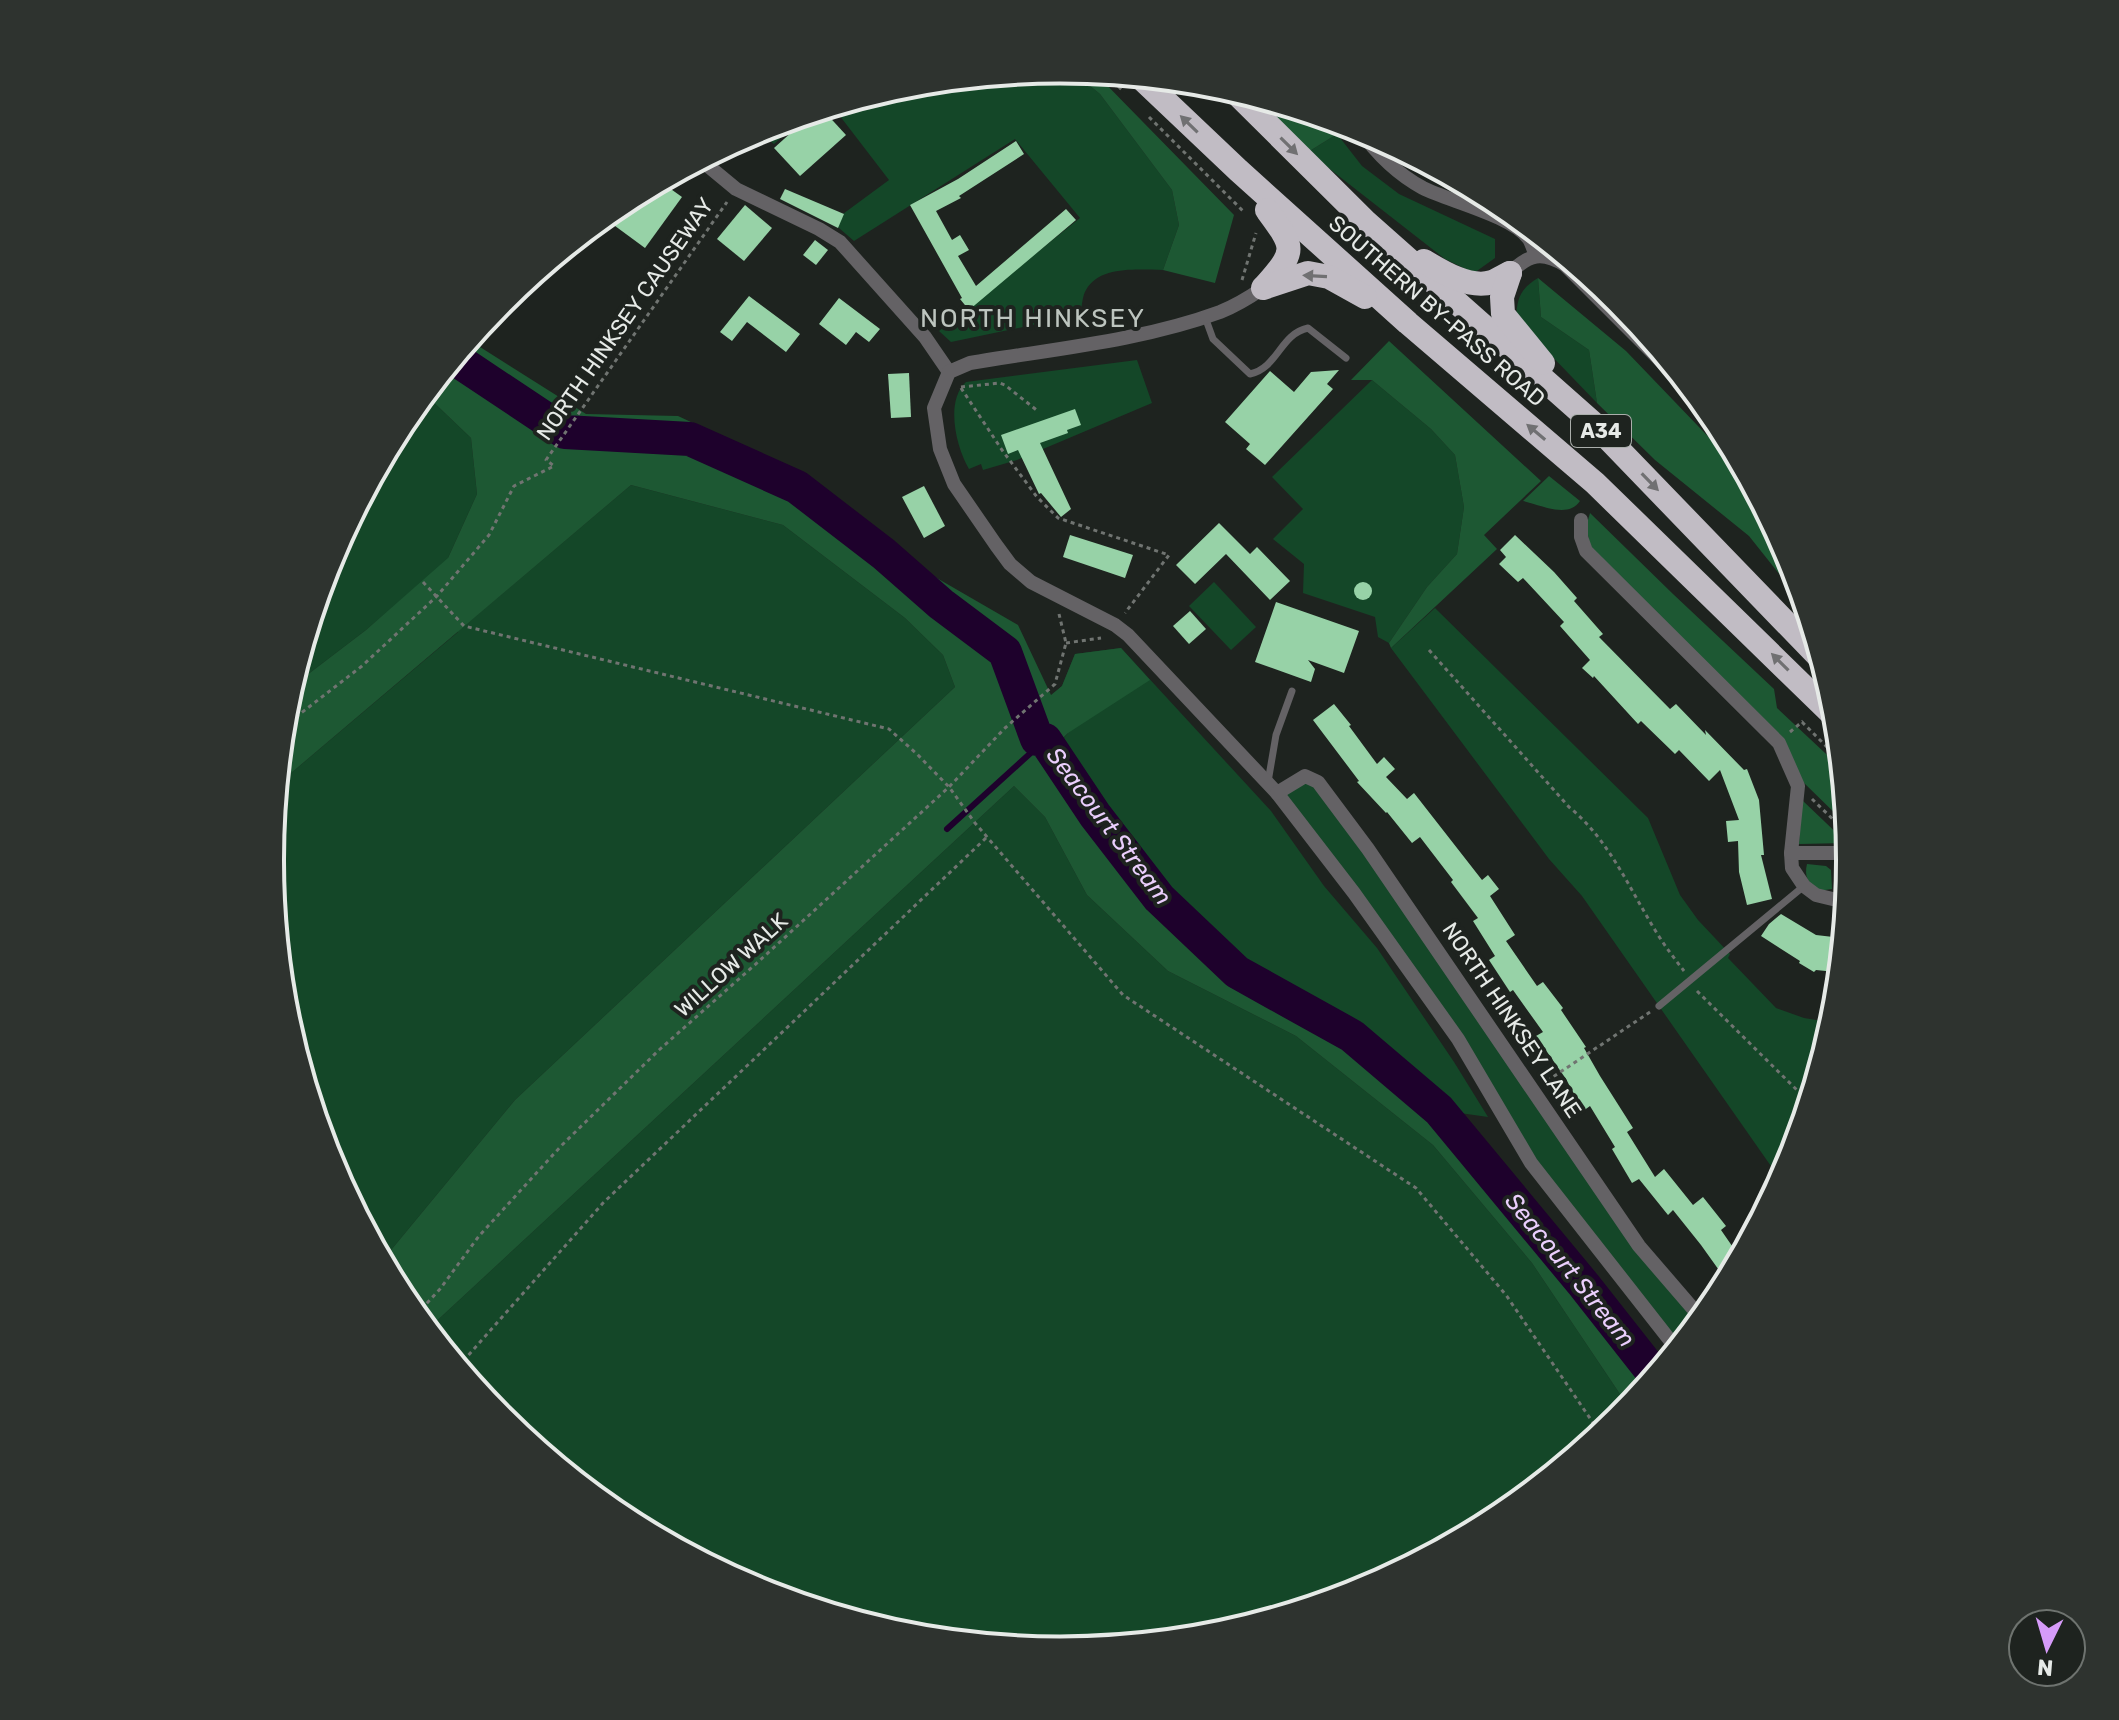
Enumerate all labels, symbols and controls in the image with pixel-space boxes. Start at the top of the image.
one-way arrow [1180,116,1199,134]
one-way arrow [1279,136,1298,155]
street label: NORTH HINKSEY CAUSEWAY [531,192,719,446]
street label: SOUTHERN BY-PASS ROAD [1323,210,1551,412]
one-way arrow [1302,269,1327,282]
district label: NORTH HINKSEY [920,303,1146,334]
road number: A34 [1571,415,1631,447]
one-way arrow [1526,424,1546,441]
one-way arrow [1641,472,1659,491]
one-way arrow [1771,653,1790,672]
water label: Seacourt Stream [1041,742,1177,910]
street label: WILLOW WALK [669,907,793,1023]
street label: NORTH HINKSEY LANE [1437,917,1587,1123]
water label: Seacourt Stream [1499,1187,1641,1353]
north arrow [2007,1608,2087,1688]
text: N [2036,1653,2054,1682]

